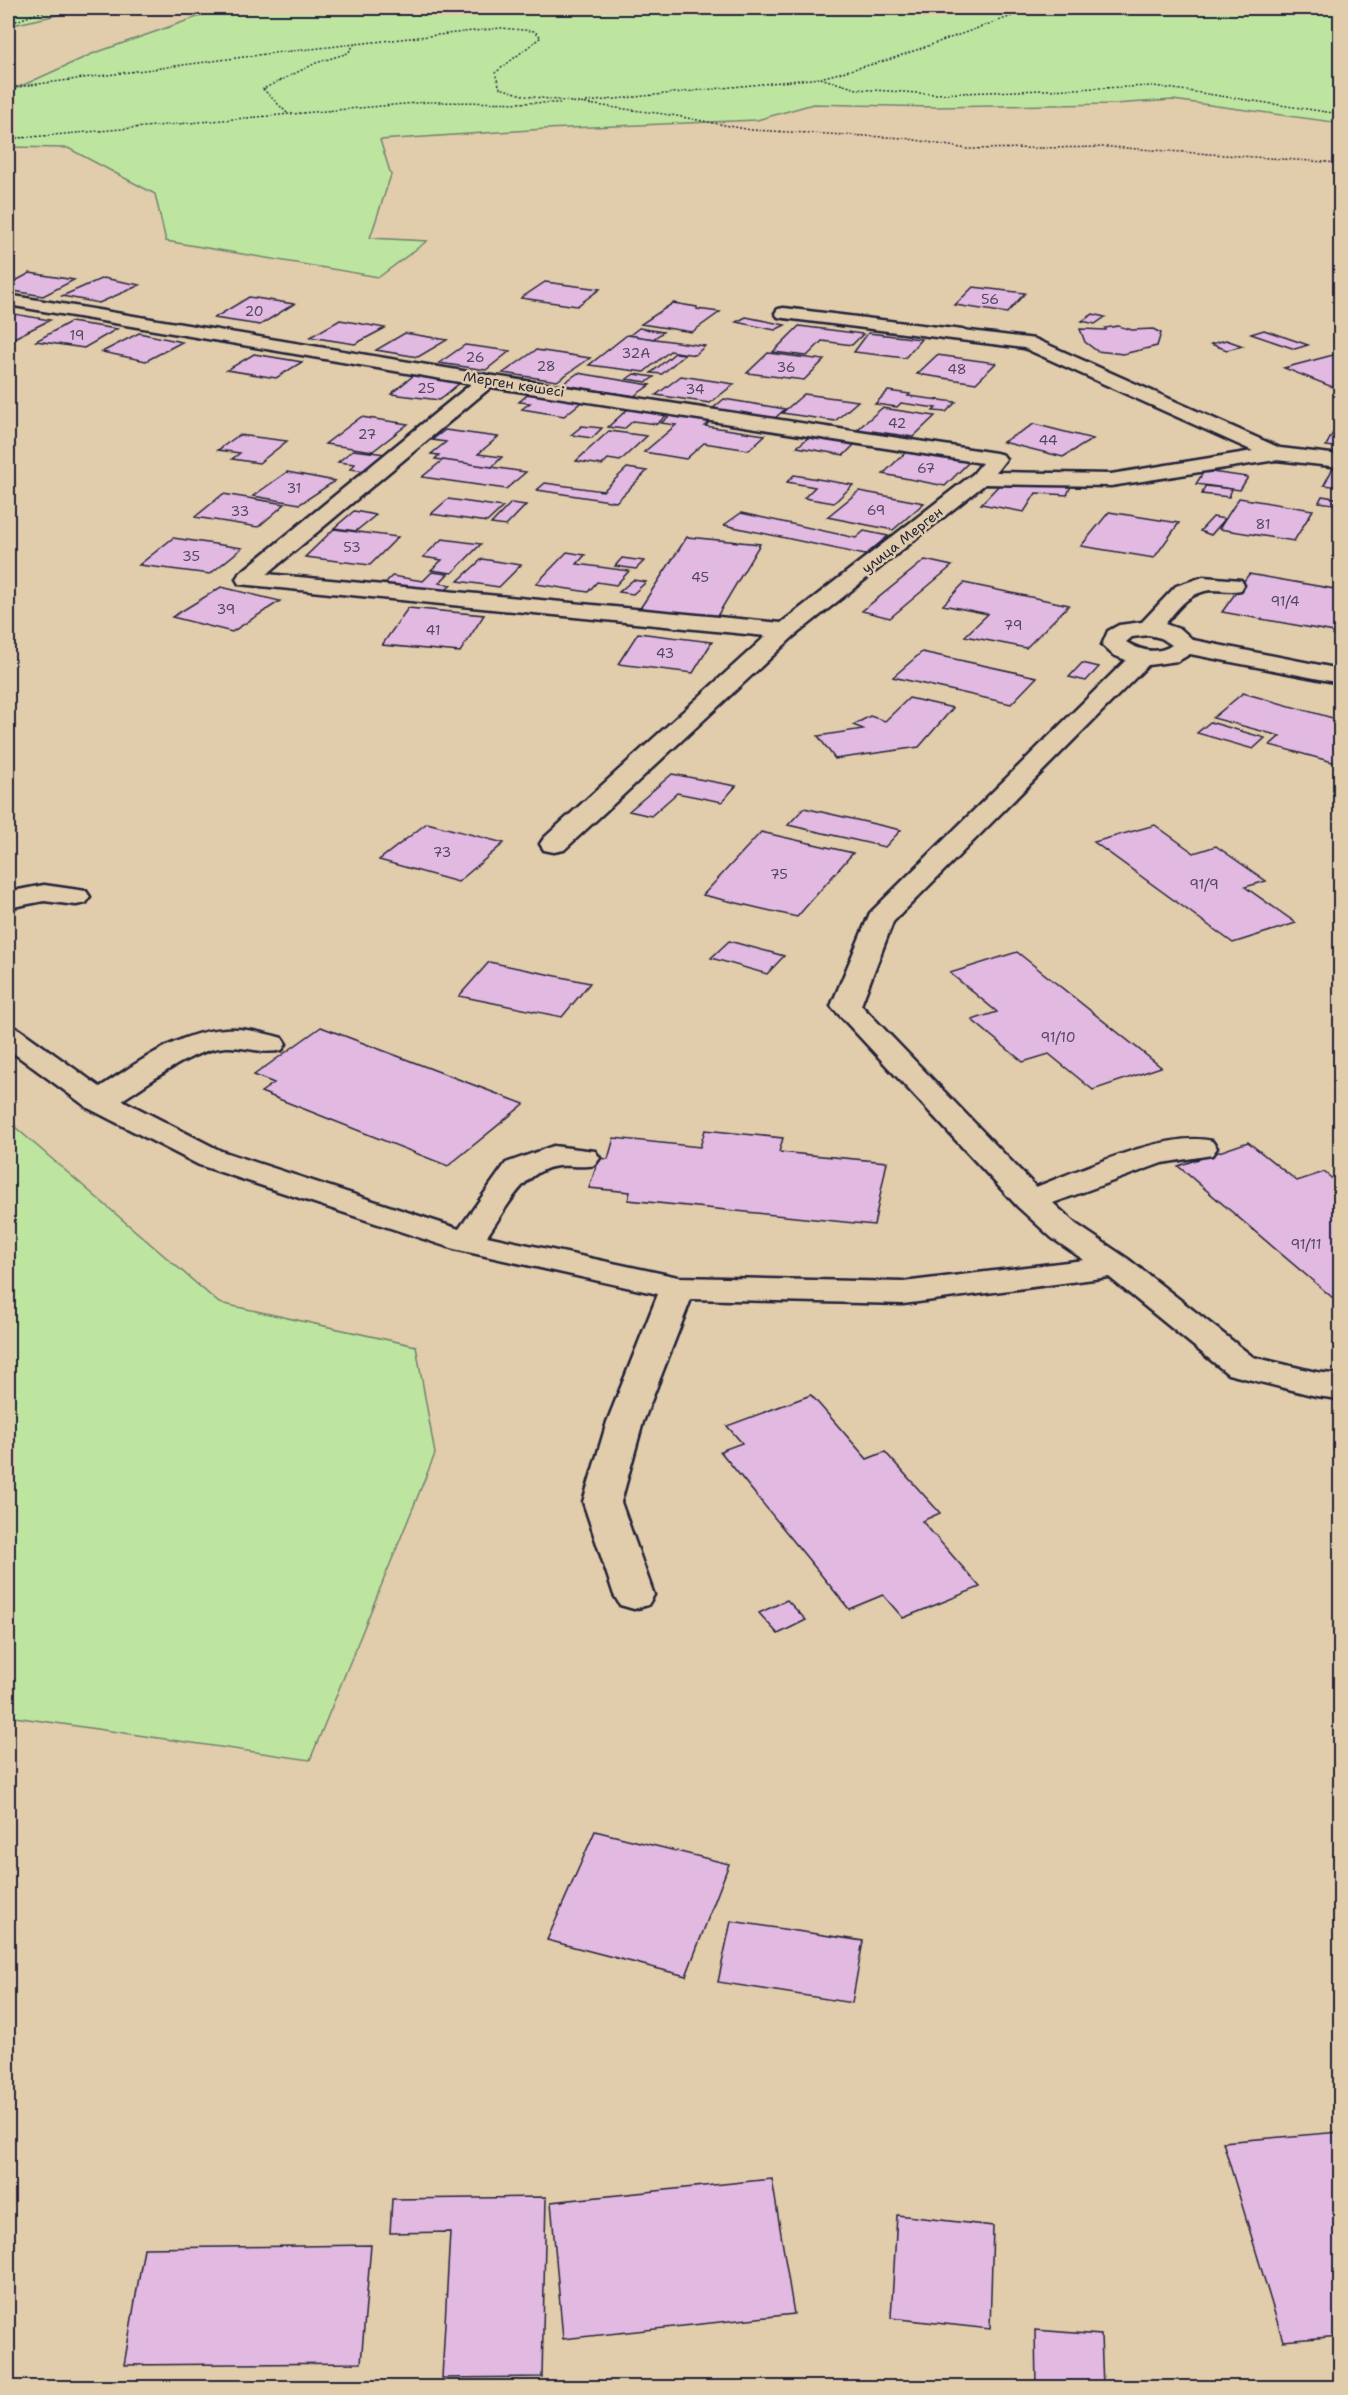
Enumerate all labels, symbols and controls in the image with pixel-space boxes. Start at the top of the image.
house number: 56 [981,290,999,308]
house number: 20 [244,302,264,320]
house number: 19 [69,326,85,344]
house number: 32А [622,344,650,362]
house number: 26 [466,348,485,366]
house number: 28 [536,357,556,375]
house number: 36 [776,358,796,376]
house number: 48 [947,360,967,378]
street label: Мерген көшесі [462,367,566,401]
house number: 25 [417,379,435,397]
house number: 34 [685,380,705,398]
house number: 42 [888,414,906,432]
house number: 27 [358,425,376,443]
house number: 44 [1038,431,1058,449]
house number: 67 [917,459,935,477]
house number: 31 [287,479,301,497]
house number: 69 [867,501,885,519]
house number: 33 [231,502,249,520]
street label: улица Мерген [858,503,946,577]
house number: 81 [1255,515,1271,533]
house number: 53 [343,538,361,556]
house number: 35 [182,547,200,565]
house number: 45 [691,568,709,586]
house number: 91/4 [1271,592,1300,610]
house number: 39 [217,600,235,618]
house number: 79 [1003,616,1023,634]
house number: 41 [426,621,440,639]
house number: 43 [656,644,674,662]
house number: 73 [433,843,451,861]
house number: 75 [770,865,788,883]
house number: 91/9 [1189,875,1219,893]
house number: 91/10 [1040,1028,1076,1046]
house number: 91/11 [1291,1235,1321,1253]

